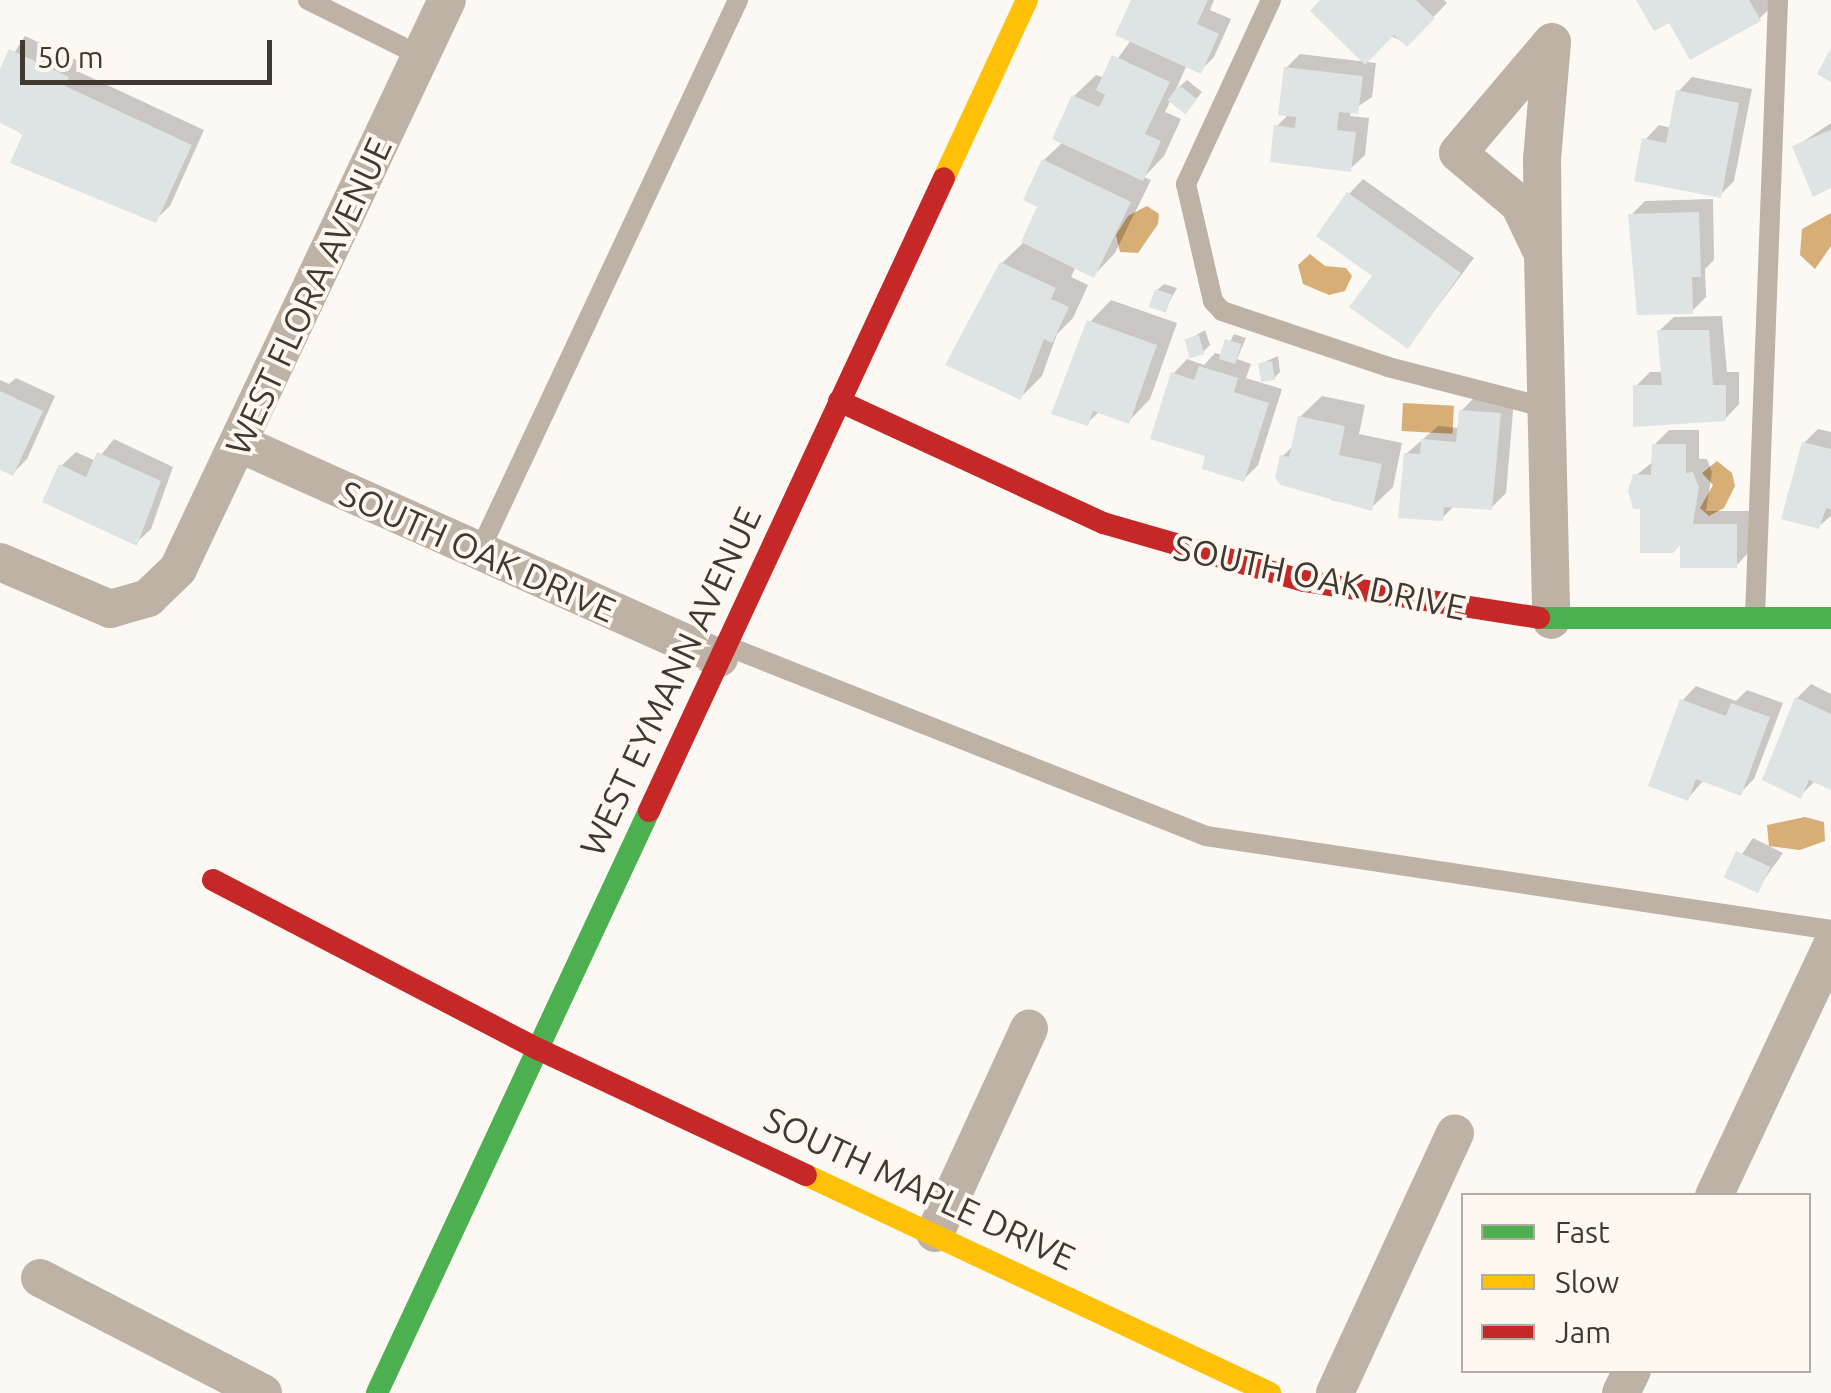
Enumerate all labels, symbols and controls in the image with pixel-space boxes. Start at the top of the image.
scale bar [25,20,278,82]
text: 50 m [37,40,104,74]
street label: WEST FLORA AVENUE [216,131,400,461]
street label: SOUTH OAK DRIVE [334,471,622,631]
street label: WEST EYMANN AVENUE [571,500,769,862]
street label: SOUTH OAK DRIVE [1170,526,1470,628]
street label: SOUTH MAPLE DRIVE [758,1098,1082,1278]
legend [1461,1193,1811,1373]
text: Fast [1555,1215,1610,1249]
text: Slow [1555,1265,1619,1299]
text: Jam [1555,1315,1611,1349]

